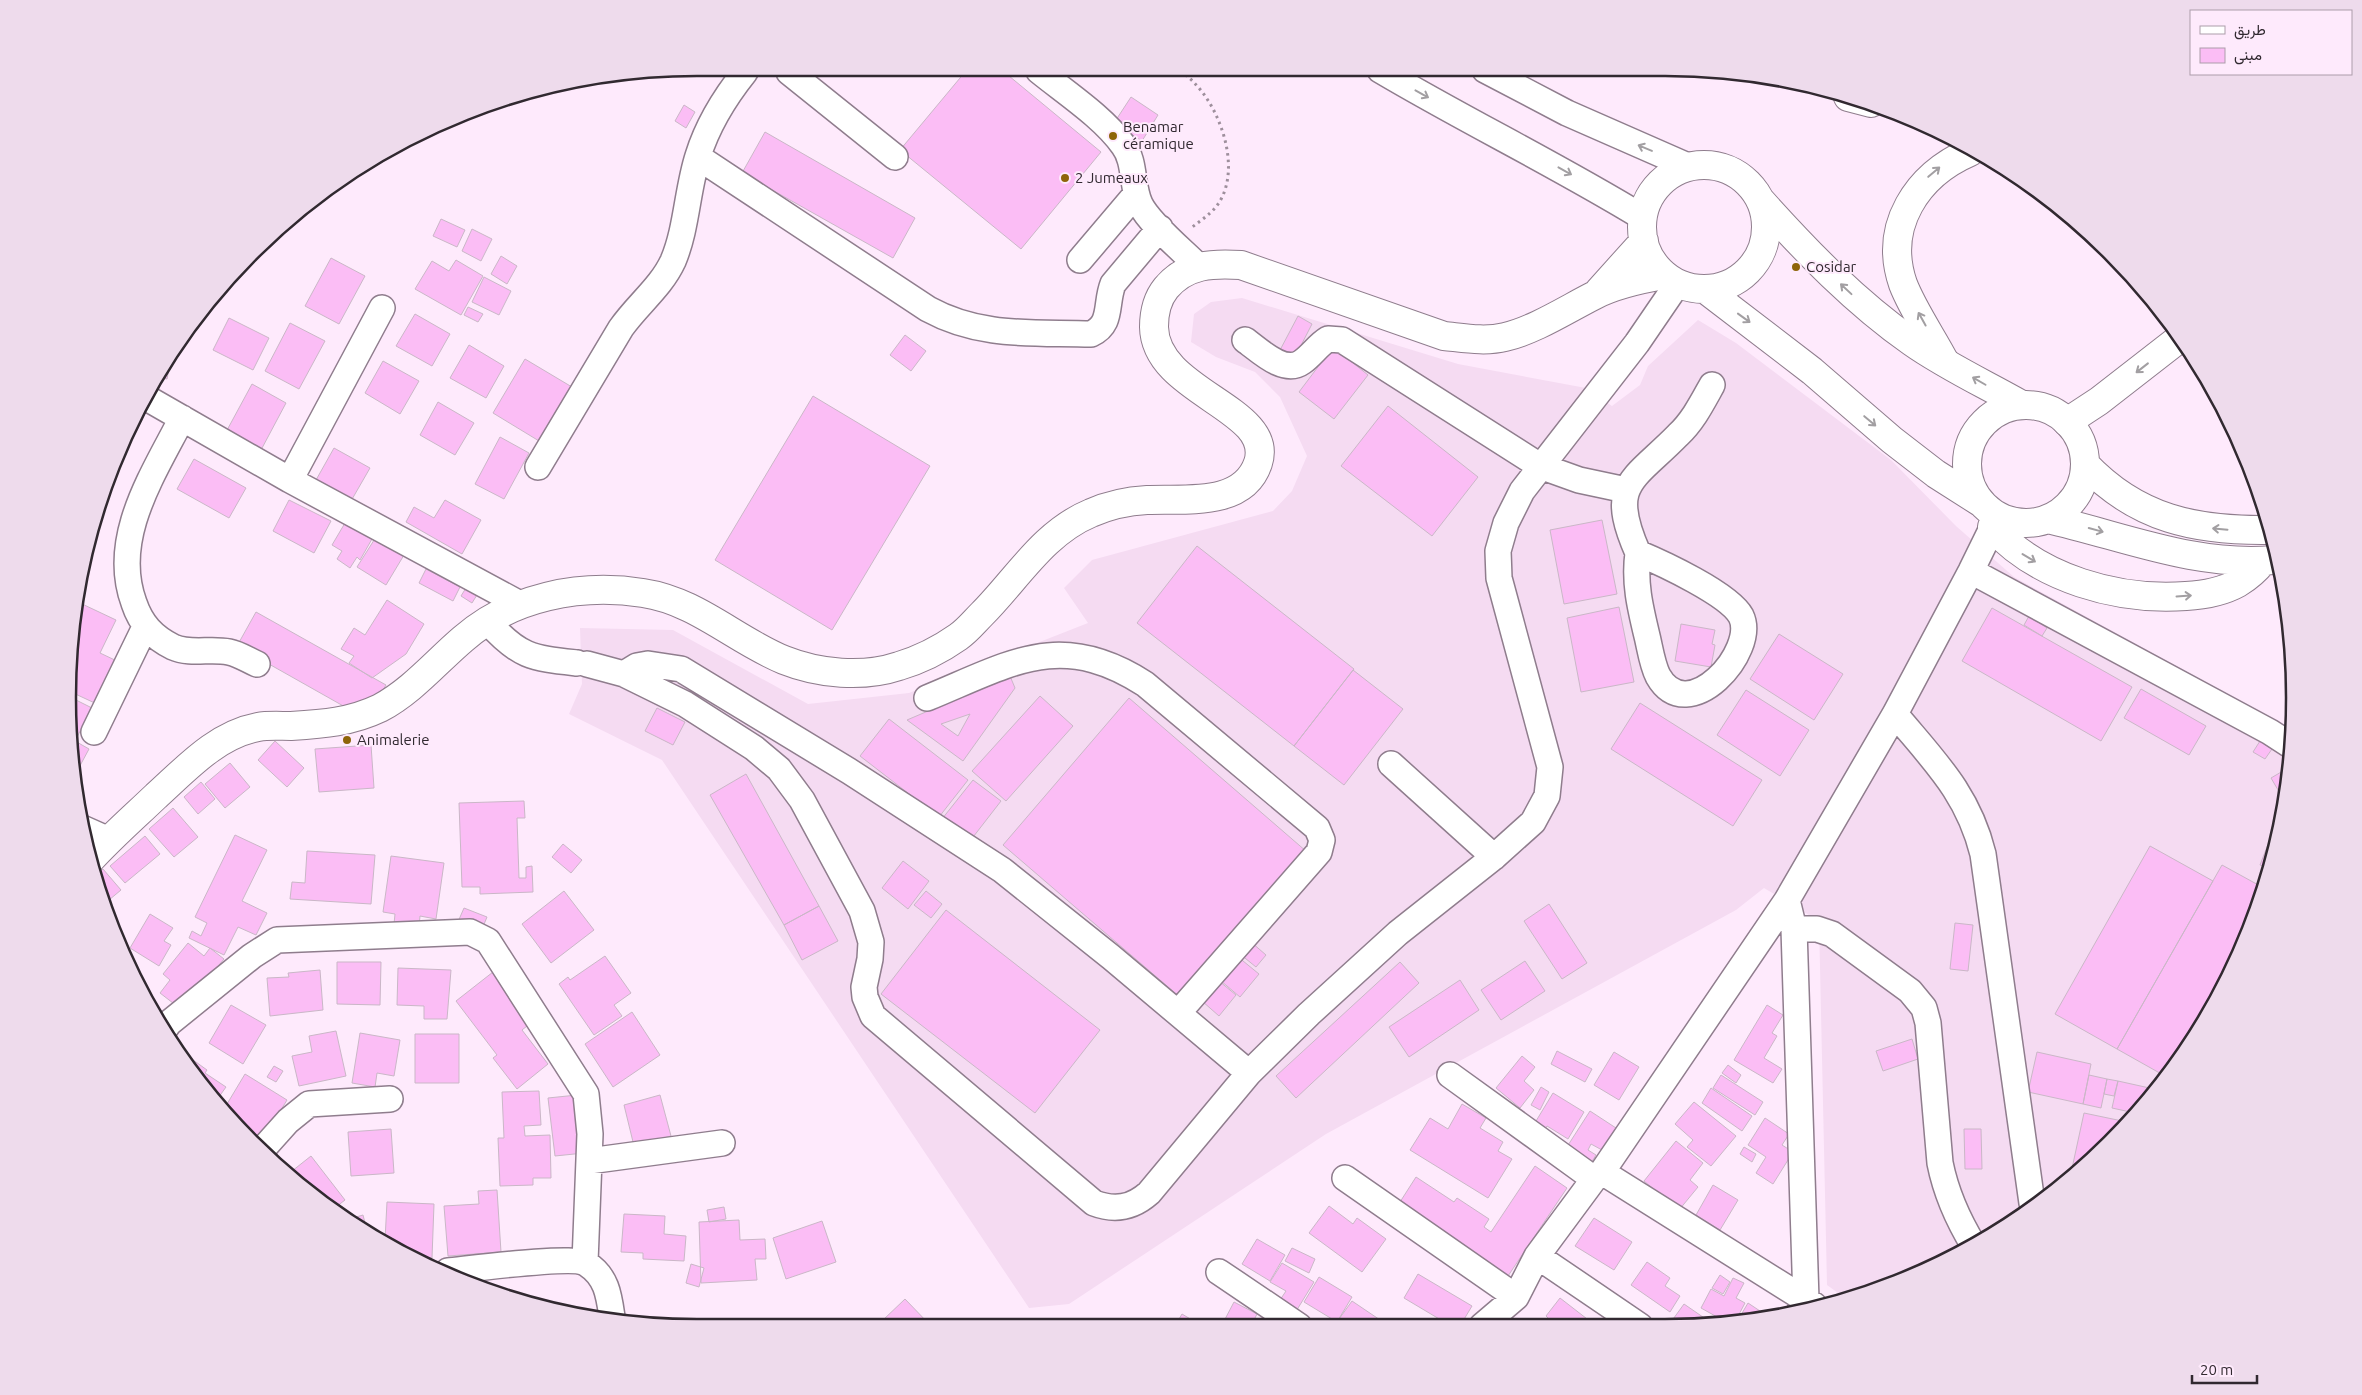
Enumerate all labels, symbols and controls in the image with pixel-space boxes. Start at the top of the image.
legend [2190,10,2352,75]
text: طريق [2234,21,2266,40]
text: مبنى [2234,46,2262,65]
one-way arrow [1414,90,1428,100]
place label: Benamar céramique [1123,118,1194,152]
marker: Benamar céramique [1107,130,1119,142]
one-way arrow [1638,143,1653,152]
one-way arrow [1557,167,1572,177]
one-way arrow [1928,167,1941,178]
place label: 2 Jumeaux [1075,169,1148,186]
marker: 2 Jumeaux [1059,172,1071,184]
place label: Cosidar [1806,258,1857,275]
marker: Cosidar [1790,261,1802,273]
one-way arrow [1840,283,1852,295]
one-way arrow [1916,312,1926,326]
one-way arrow [1737,313,1751,323]
one-way arrow [2136,362,2149,373]
one-way arrow [1972,376,1987,386]
one-way arrow [1863,415,1876,427]
one-way arrow [2213,524,2229,534]
one-way arrow [2087,526,2103,535]
one-way arrow [2022,552,2036,563]
one-way arrow [2176,592,2192,601]
place label: Animalerie [357,731,429,748]
marker: Animalerie [341,734,353,746]
scale bar [2192,1352,2257,1384]
text: 20 m [2200,1361,2233,1378]

